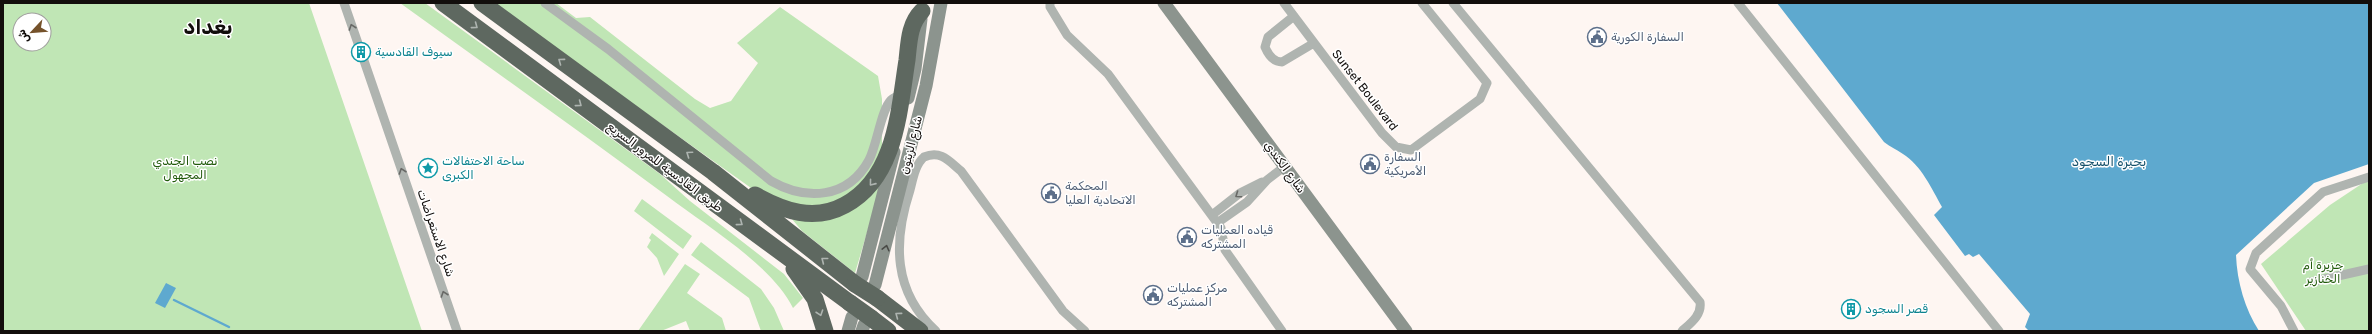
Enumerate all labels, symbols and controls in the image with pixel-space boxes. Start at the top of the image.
north arrow [12,12,52,52]
district label: بغداد [184,15,232,39]
one-way arrow [470,21,477,28]
one-way arrow [348,24,357,31]
public building icon: السفارة الكورية [1586,26,1608,48]
text: ش [15,27,32,45]
place label: السفارة الكورية [1611,30,1684,45]
building icon: سيوف القادسية [350,41,372,63]
place label: سيوف القادسية [375,45,453,60]
street label: Sunset Boulevard [1329,47,1401,133]
one-way arrow [558,58,565,66]
one-way arrow [575,99,582,106]
street label: شارع الزيتون [897,114,927,176]
street label: طريق القادسية للمرور السريع [604,119,725,216]
street label: شارع الكندي [1260,138,1309,197]
place label: السفارة الأمريكية [1384,150,1426,179]
one-way arrow [686,152,693,159]
public building icon: السفارة الأمريكية [1359,153,1381,175]
park label: نصب الجندي المجهول [153,154,217,183]
place label: ساحة الاحتفالات الكبرى [442,154,525,183]
water label: بحيرة السجود [2072,154,2146,170]
place icon: ساحة الاحتفالات الكبرى [417,157,439,179]
one-way arrow [398,168,407,175]
one-way arrow [869,178,876,186]
place label: المحكمة الاتحادية العليا [1065,179,1136,207]
public building icon: المحكمة الاتحادية العليا [1040,182,1062,204]
street label: شارع الاستعراضات [413,187,458,279]
one-way arrow [1235,190,1242,198]
one-way arrow [735,218,742,225]
place label: قياده العمليات المشتركه [1201,223,1273,252]
public building icon: قياده العمليات المشتركه [1176,226,1198,248]
one-way arrow [881,245,889,251]
one-way arrow [822,257,829,264]
park label: جزيرة أم الخنازير [2303,258,2343,287]
place label: مركز عمليات المشتركه [1167,281,1228,310]
public building icon: مركز عمليات المشتركه [1142,284,1164,306]
one-way arrow [440,291,449,298]
building icon: قصر السجود [1840,298,1862,320]
place label: قصر السجود [1865,302,1928,317]
one-way arrow [815,309,823,316]
one-way arrow [896,312,903,319]

